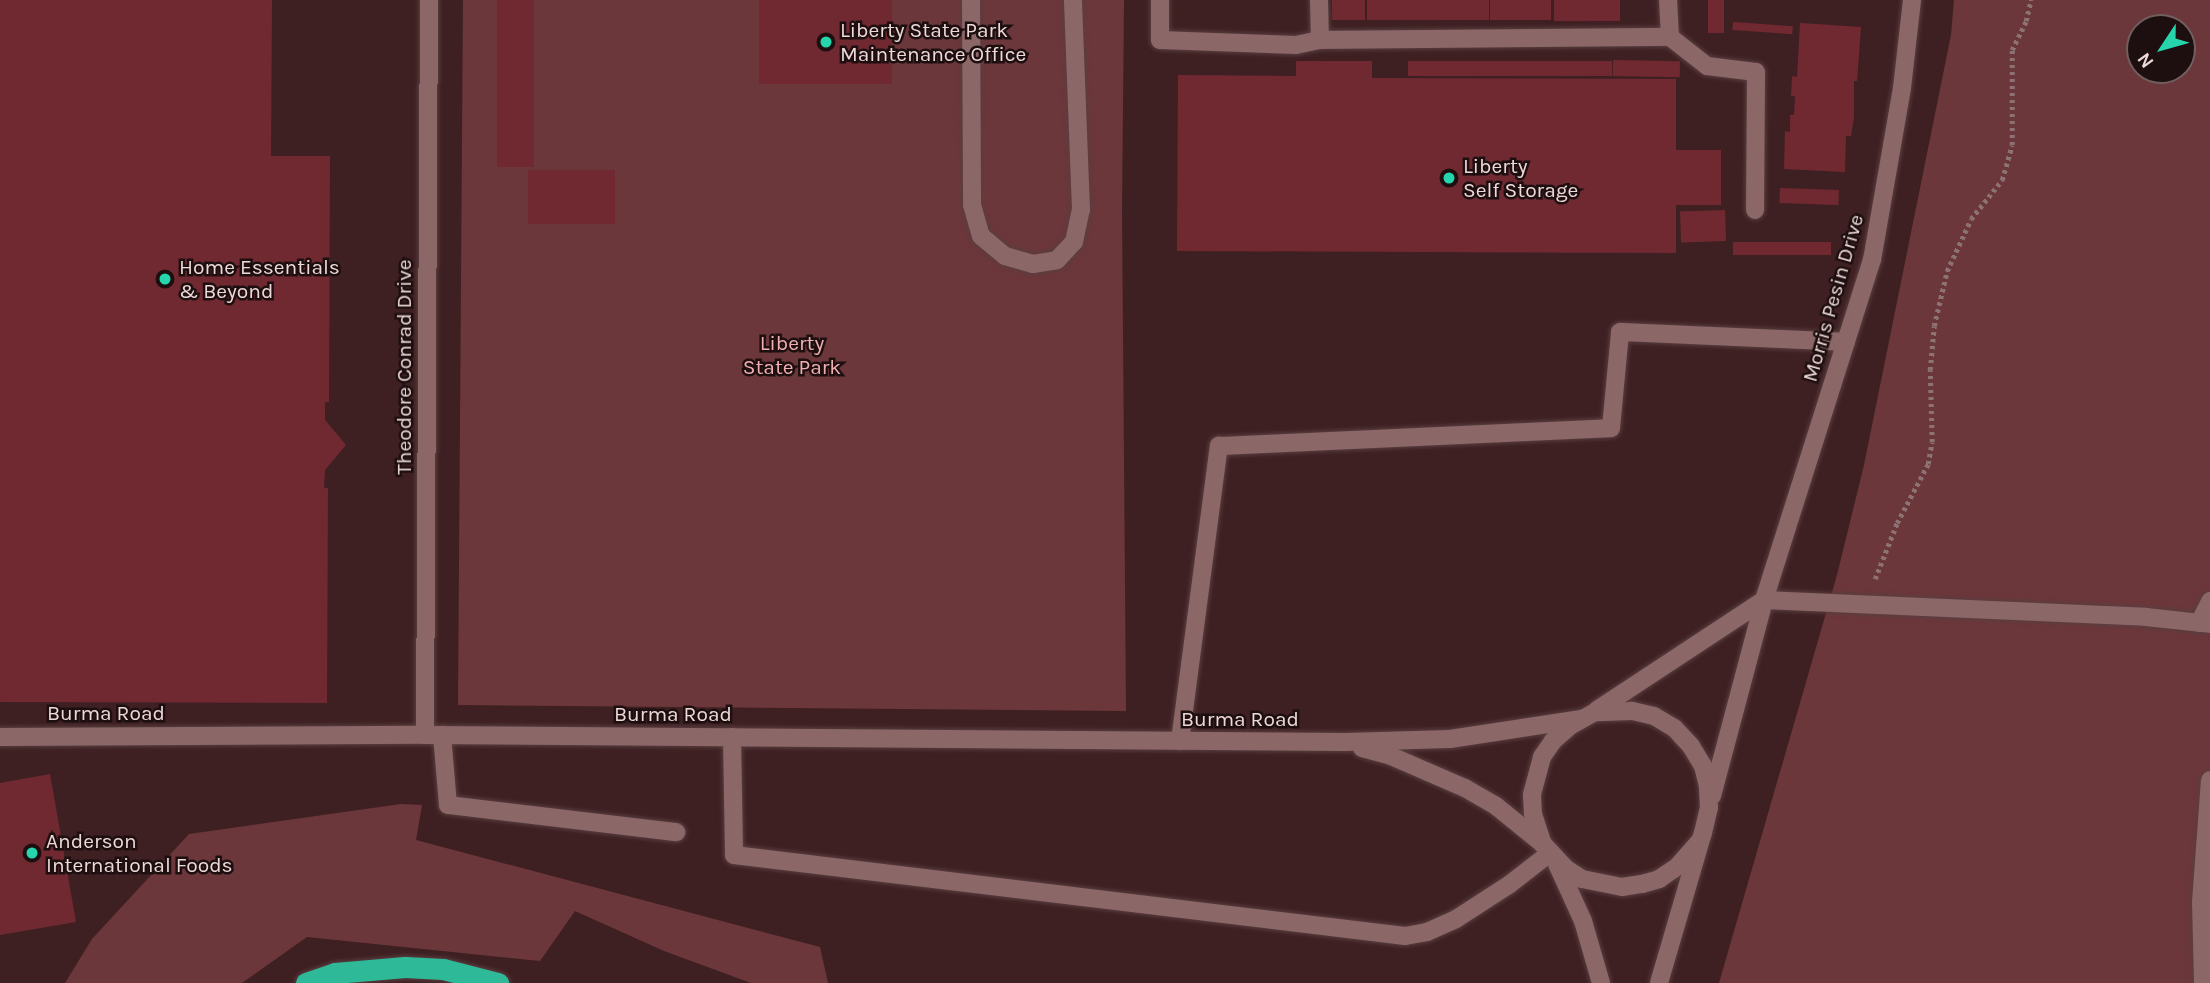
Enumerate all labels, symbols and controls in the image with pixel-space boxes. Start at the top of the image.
north arrow [2126,14,2196,84]
place label: Liberty State Park Maintenance Office [840,17,1026,67]
marker: Liberty State Park Maintenance Office [818,34,834,50]
text: N [2133,48,2159,72]
place label: Liberty Self Storage [1463,153,1578,203]
marker: Liberty Self Storage [1441,170,1457,186]
street label: Morris Pesin Drive [1797,211,1869,385]
place label: Home Essentials & Beyond [179,254,340,304]
street label: Theodore Conrad Drive [391,259,417,475]
marker: Home Essentials & Beyond [157,271,173,287]
park label: Liberty State Park [743,330,841,380]
street label: Burma Road [47,700,165,726]
street label: Burma Road [614,701,732,727]
street label: Burma Road [1181,706,1299,732]
place label: Anderson International Foods [46,828,233,878]
marker: Anderson International Foods [24,845,40,861]

